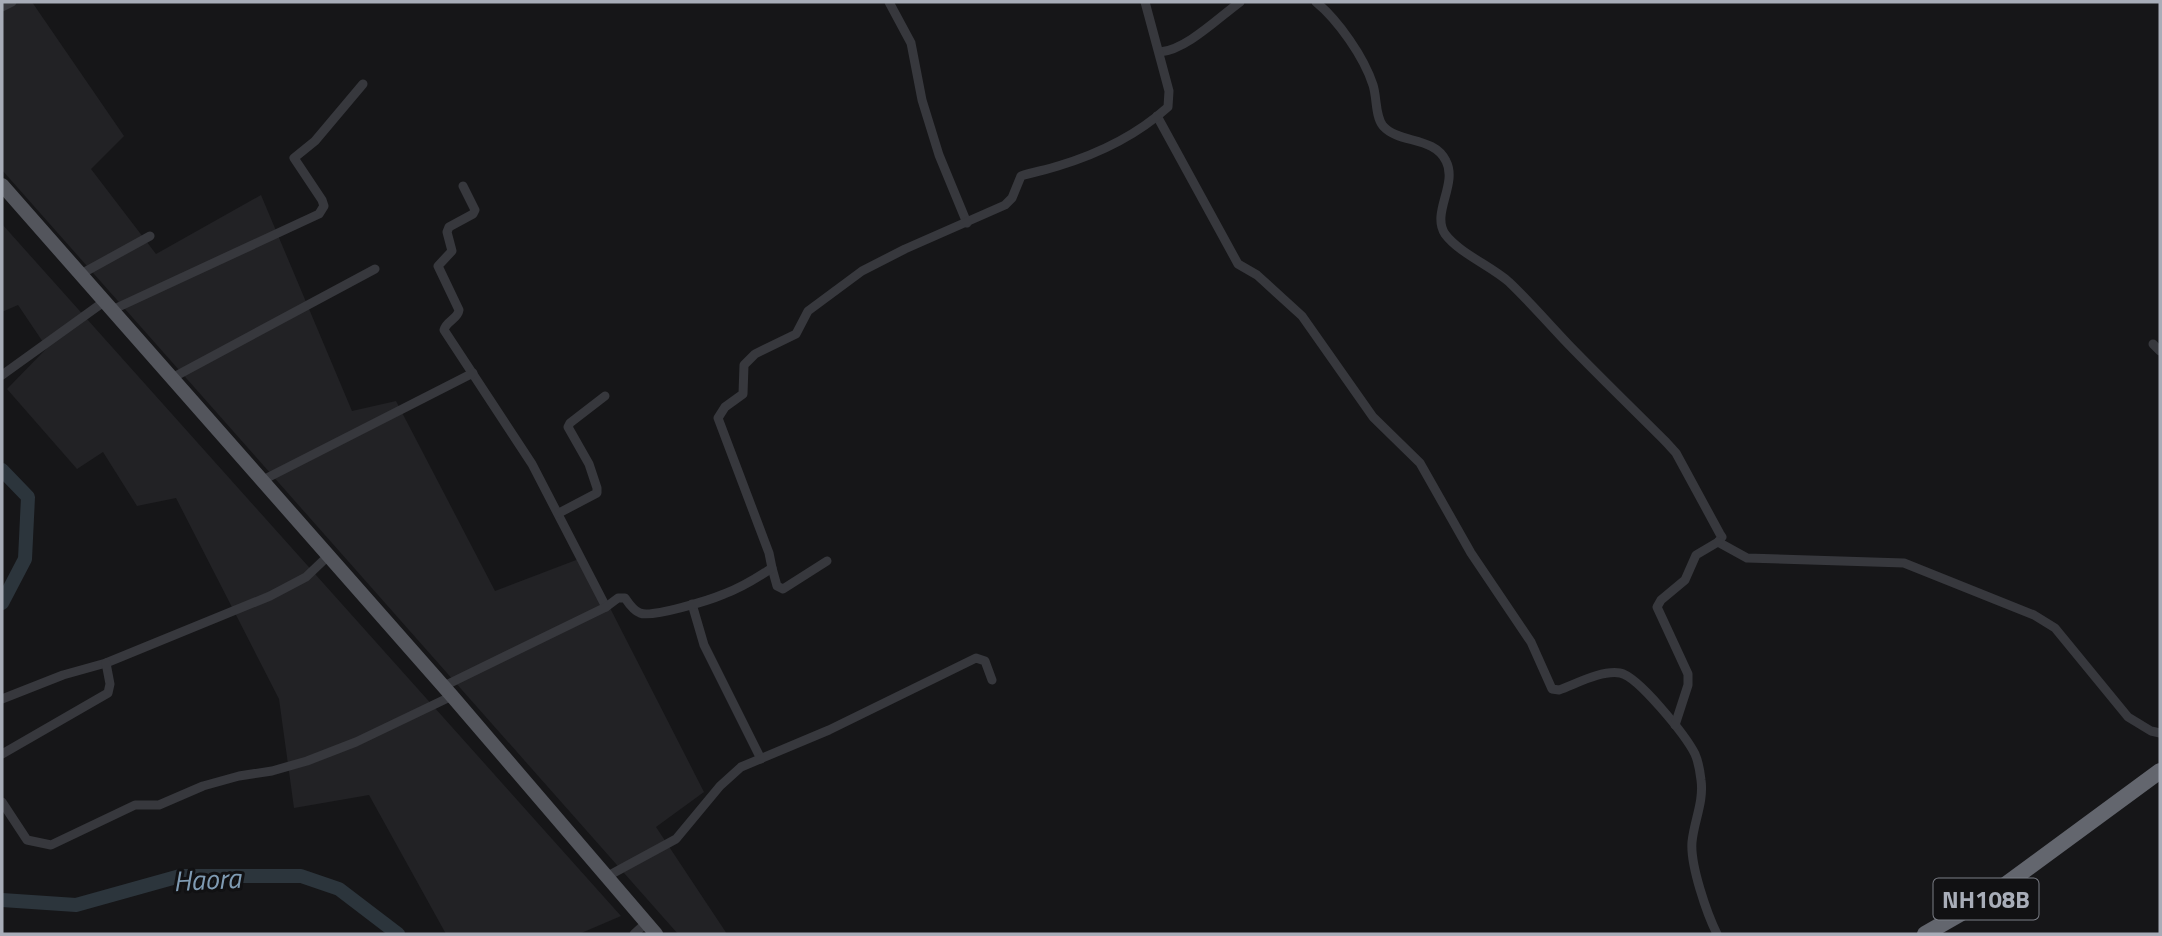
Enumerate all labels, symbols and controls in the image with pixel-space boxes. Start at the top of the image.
water label: Haora [172,856,244,902]
road number: NH108B [1934,878,2038,919]

